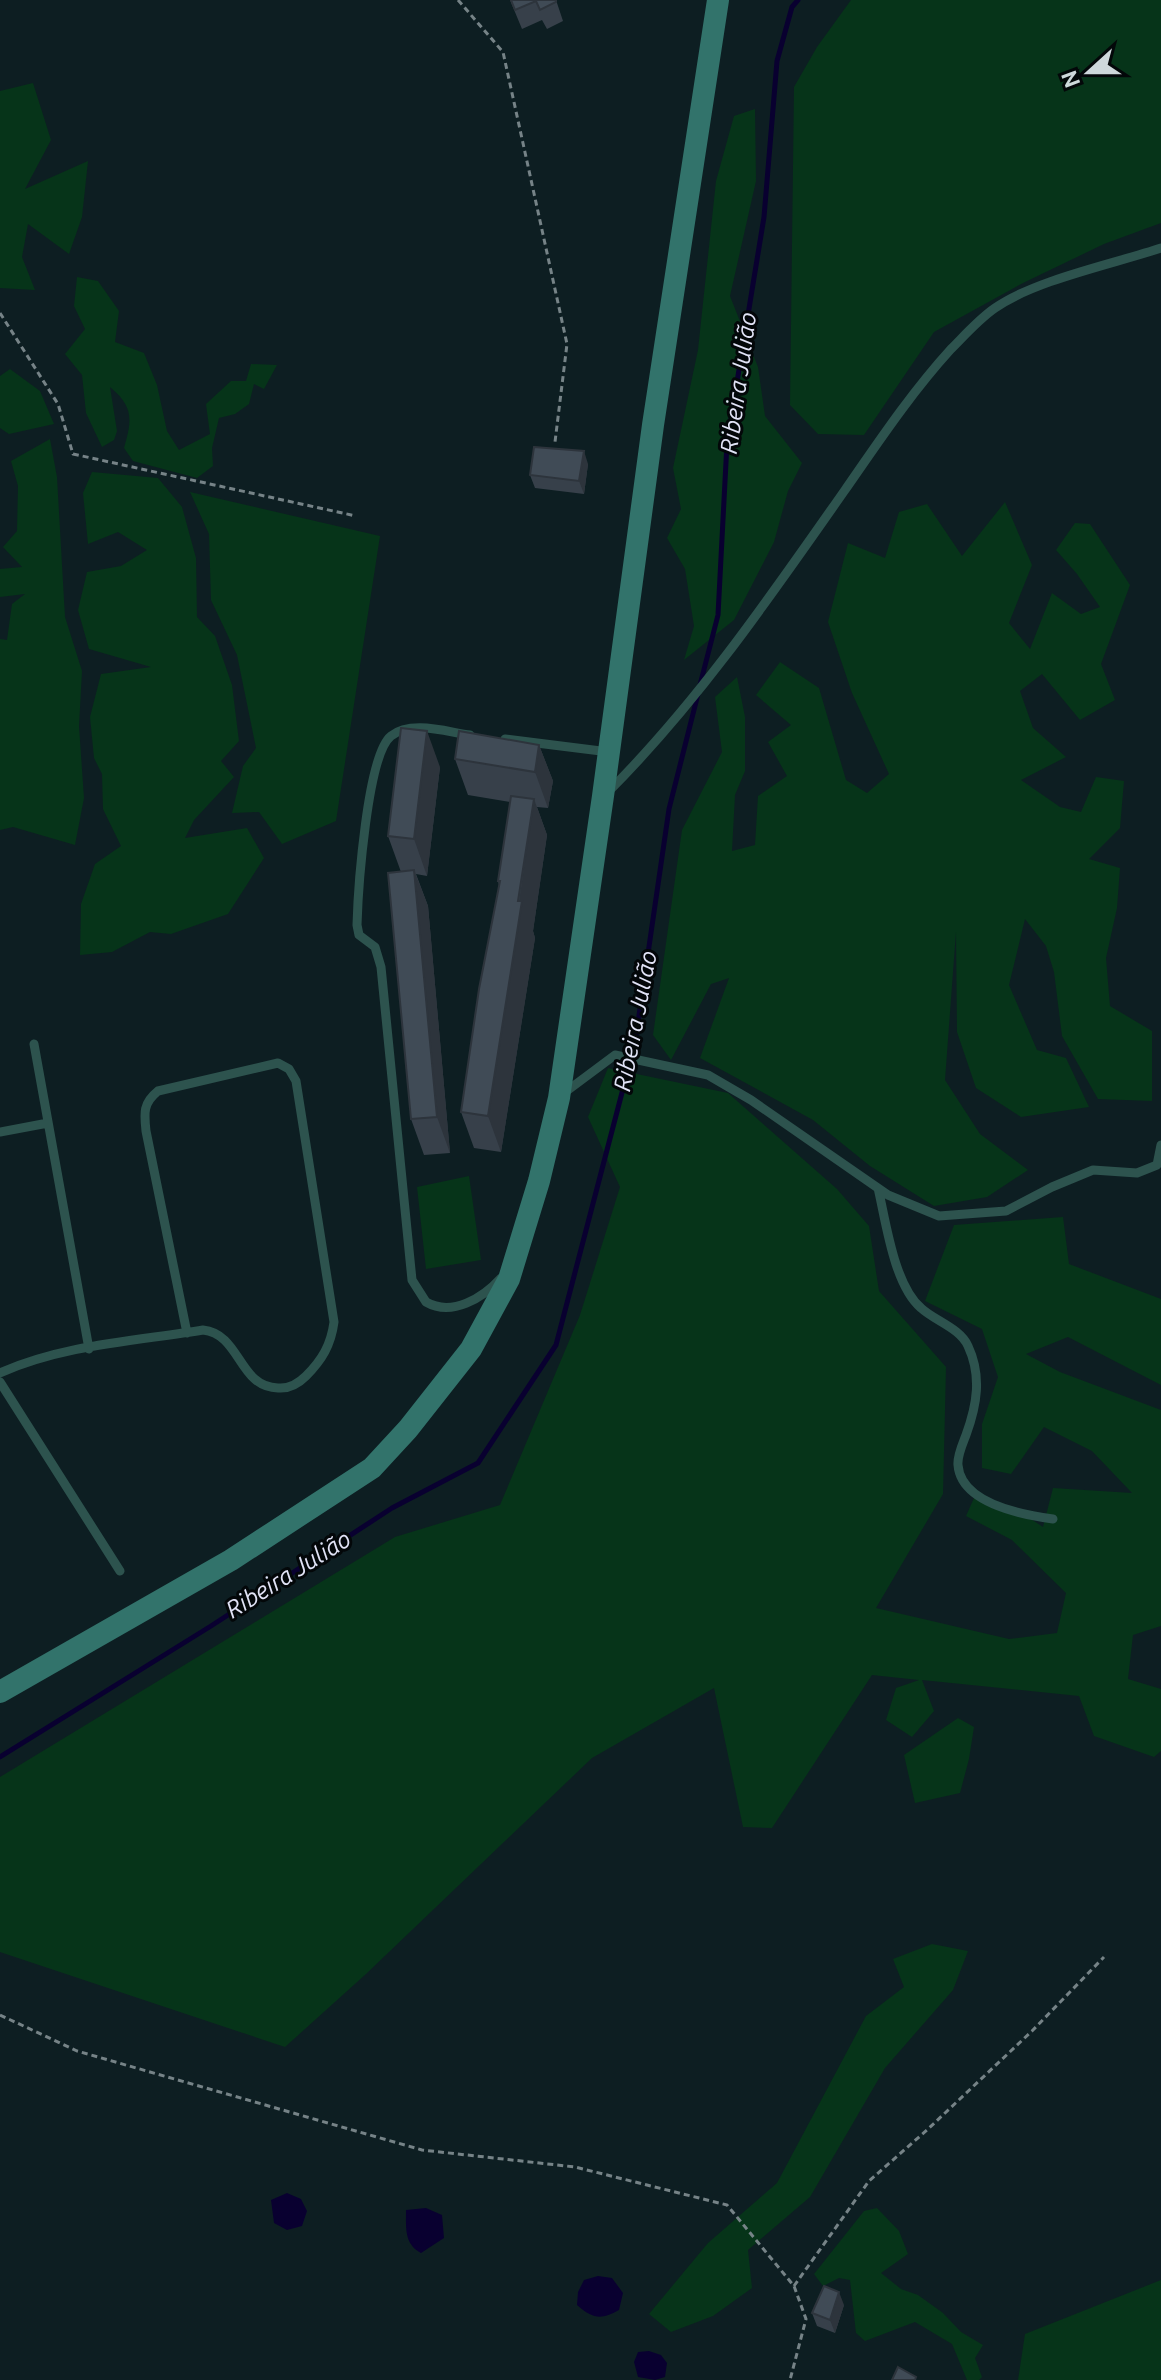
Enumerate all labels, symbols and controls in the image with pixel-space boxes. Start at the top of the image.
north arrow [1049,32,1129,112]
text: N [1055,67,1084,91]
water label: Ribeira Julião [715,311,761,455]
water label: Ribeira Julião [608,949,662,1093]
water label: Ribeira Julião [221,1525,356,1623]

